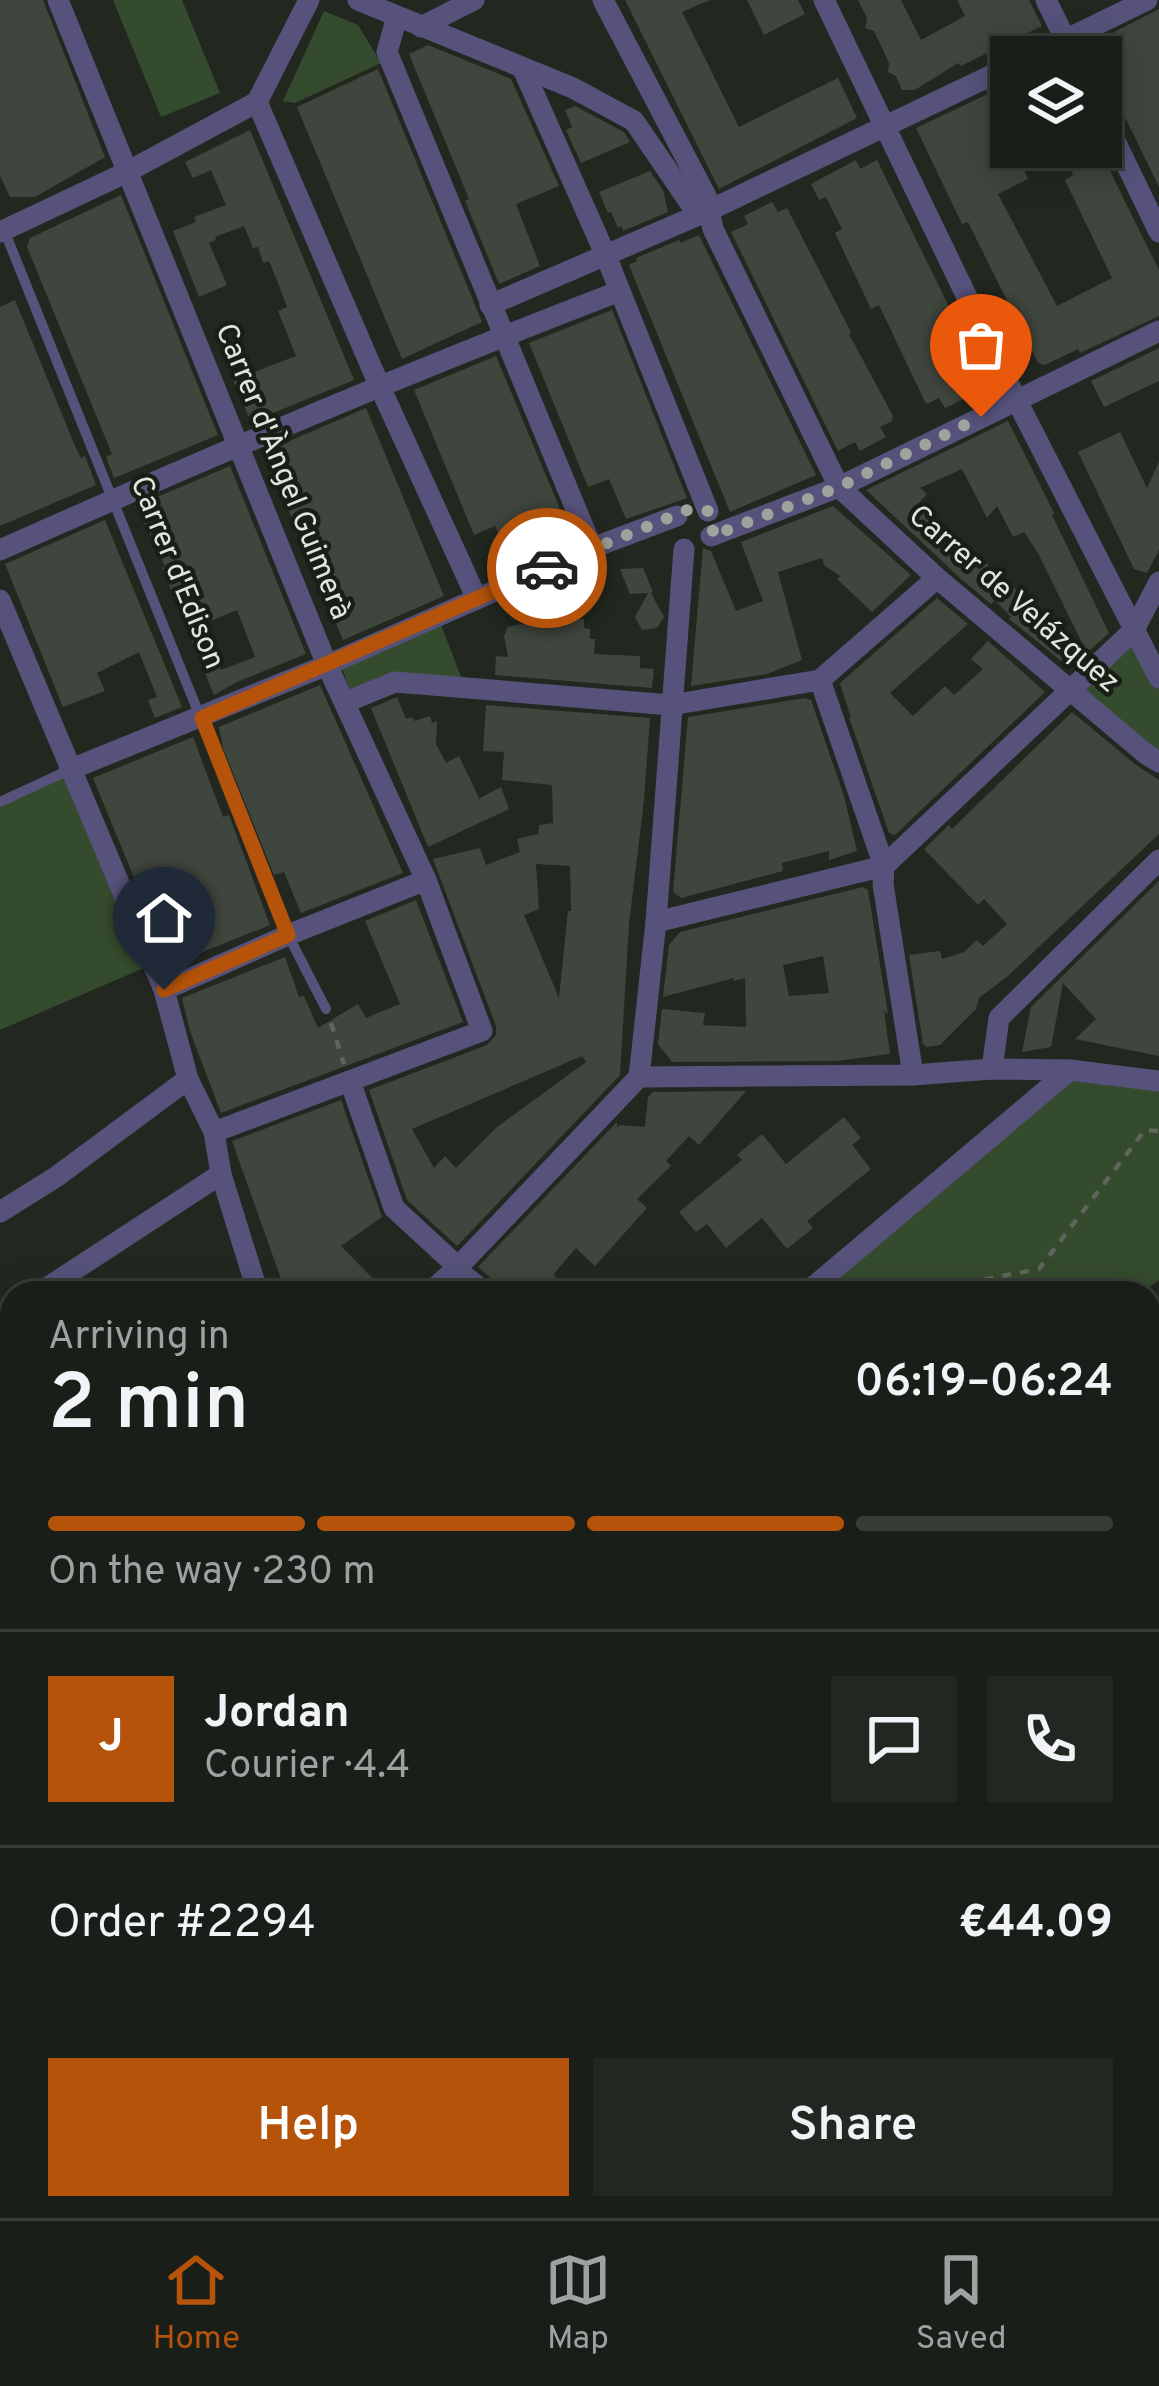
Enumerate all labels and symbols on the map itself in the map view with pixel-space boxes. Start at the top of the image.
pin [930,294,1032,417]
street label: Carrer d'Àngel Guimerà [206,318,360,626]
street label: Carrer d'Edison [120,471,232,675]
street label: Carrer de Velázquez [900,498,1126,702]
courier [487,508,607,628]
pin [113,867,215,990]

